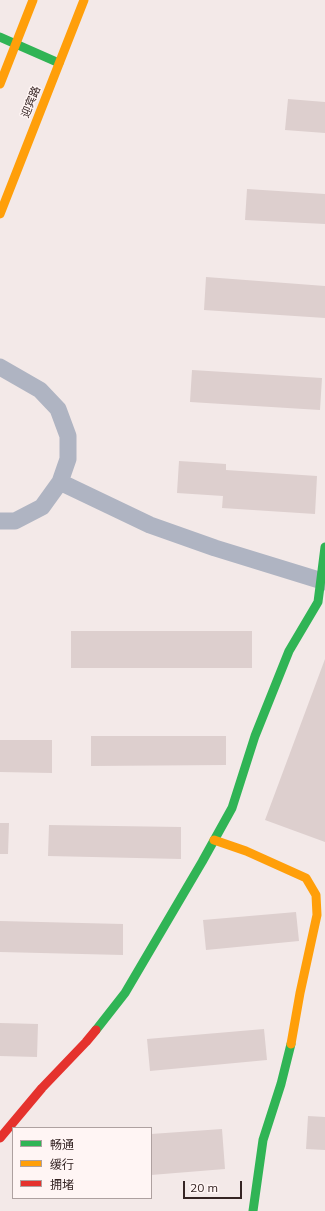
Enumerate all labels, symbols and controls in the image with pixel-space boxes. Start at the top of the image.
street label: 迎宾路 [19,84,43,120]
legend [12,1127,152,1199]
text: 畅通 [50,1137,74,1152]
text: 缓行 [50,1157,74,1172]
scale bar [185,1173,244,1199]
text: 拥堵 [50,1177,74,1192]
text: 20 m [190,1180,218,1195]

